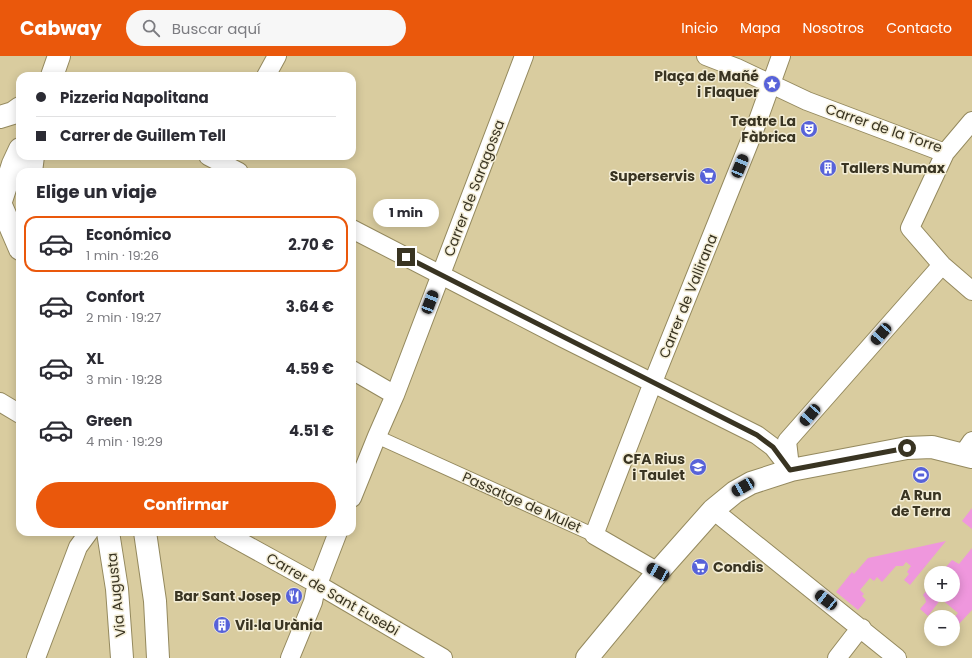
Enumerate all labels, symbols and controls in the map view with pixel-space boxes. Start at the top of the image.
search box [126,10,406,46]
text: Cabway [20,15,102,42]
icon: search [140,17,162,39]
text: Buscar aquí [172,18,261,39]
text: Inicio [681,18,718,38]
text: Mapa [740,18,781,38]
text: Nosotros [803,18,864,38]
text: Contacto [886,18,952,38]
place label: Plaça de Mañé i Flaquer [654,66,759,102]
place icon: Plaça de Mañé i Flaquer [762,74,782,94]
text: Pizzeria Napolitana [60,87,209,108]
street label: Carrer de la Torre [823,99,945,158]
place label: Teatre La Fàbrica [730,111,796,147]
street label: Carrer de Saragossa [439,117,509,259]
theatre icon: Teatre La Fàbrica [799,119,819,139]
text: Carrer de Guillem Tell [60,125,226,146]
car [730,153,750,179]
building icon: Tallers Numax [818,158,838,178]
place label: Tallers Numax [841,158,946,178]
place label: Superservis [610,166,695,186]
supermarket icon: Superservis [698,166,718,186]
text: Elige un viaje [36,179,157,204]
callout: 1 min [373,199,439,227]
text: 1 min [389,203,423,222]
text: Económico [86,224,171,245]
icon: car [38,226,74,262]
street label: Carrer de Vallirana [654,231,722,361]
text: 2.70 € [288,234,334,255]
text: 1 min · 19:26 [86,246,159,265]
route end [397,248,415,266]
text: Confort [86,286,145,307]
icon: car [38,288,74,324]
car [420,289,440,315]
text: 3.64 € [286,296,334,317]
text: 2 min · 19:27 [86,308,161,327]
car [869,321,893,347]
text: XL [86,348,104,369]
icon: car [38,350,74,386]
text: 4.59 € [286,358,334,379]
text: 3 min · 19:28 [86,370,163,389]
car [798,402,822,428]
text: Green [86,410,132,431]
icon: car [38,412,74,448]
text: 4.51 € [289,420,334,441]
text: 4 min · 19:29 [86,432,163,451]
route start [898,439,916,457]
place label: CFA Rius i Taulet [623,449,685,485]
school or university icon: CFA Rius i Taulet [688,457,708,477]
sports icon: A Run de Terra [911,465,931,485]
street label: Passatge de Mulet [459,467,585,537]
car [730,476,756,498]
button: Confirmar [36,482,336,528]
place label: A Run de Terra [891,485,951,521]
street label: Carrer de Sant Eusebi [263,548,403,640]
street label: Via Augusta [102,552,130,638]
supermarket icon: Condis [690,557,710,577]
place label: Condis [713,557,764,577]
car [645,561,671,583]
map controls [924,566,960,646]
button: + [924,566,960,602]
place label: Bar Sant Josep [174,586,281,606]
restaurant icon: Bar Sant Josep [284,586,304,606]
car [813,588,839,612]
button: − [924,610,960,646]
building icon: Vil·la Urània [212,615,232,635]
place label: Vil·la Urània [235,615,323,635]

